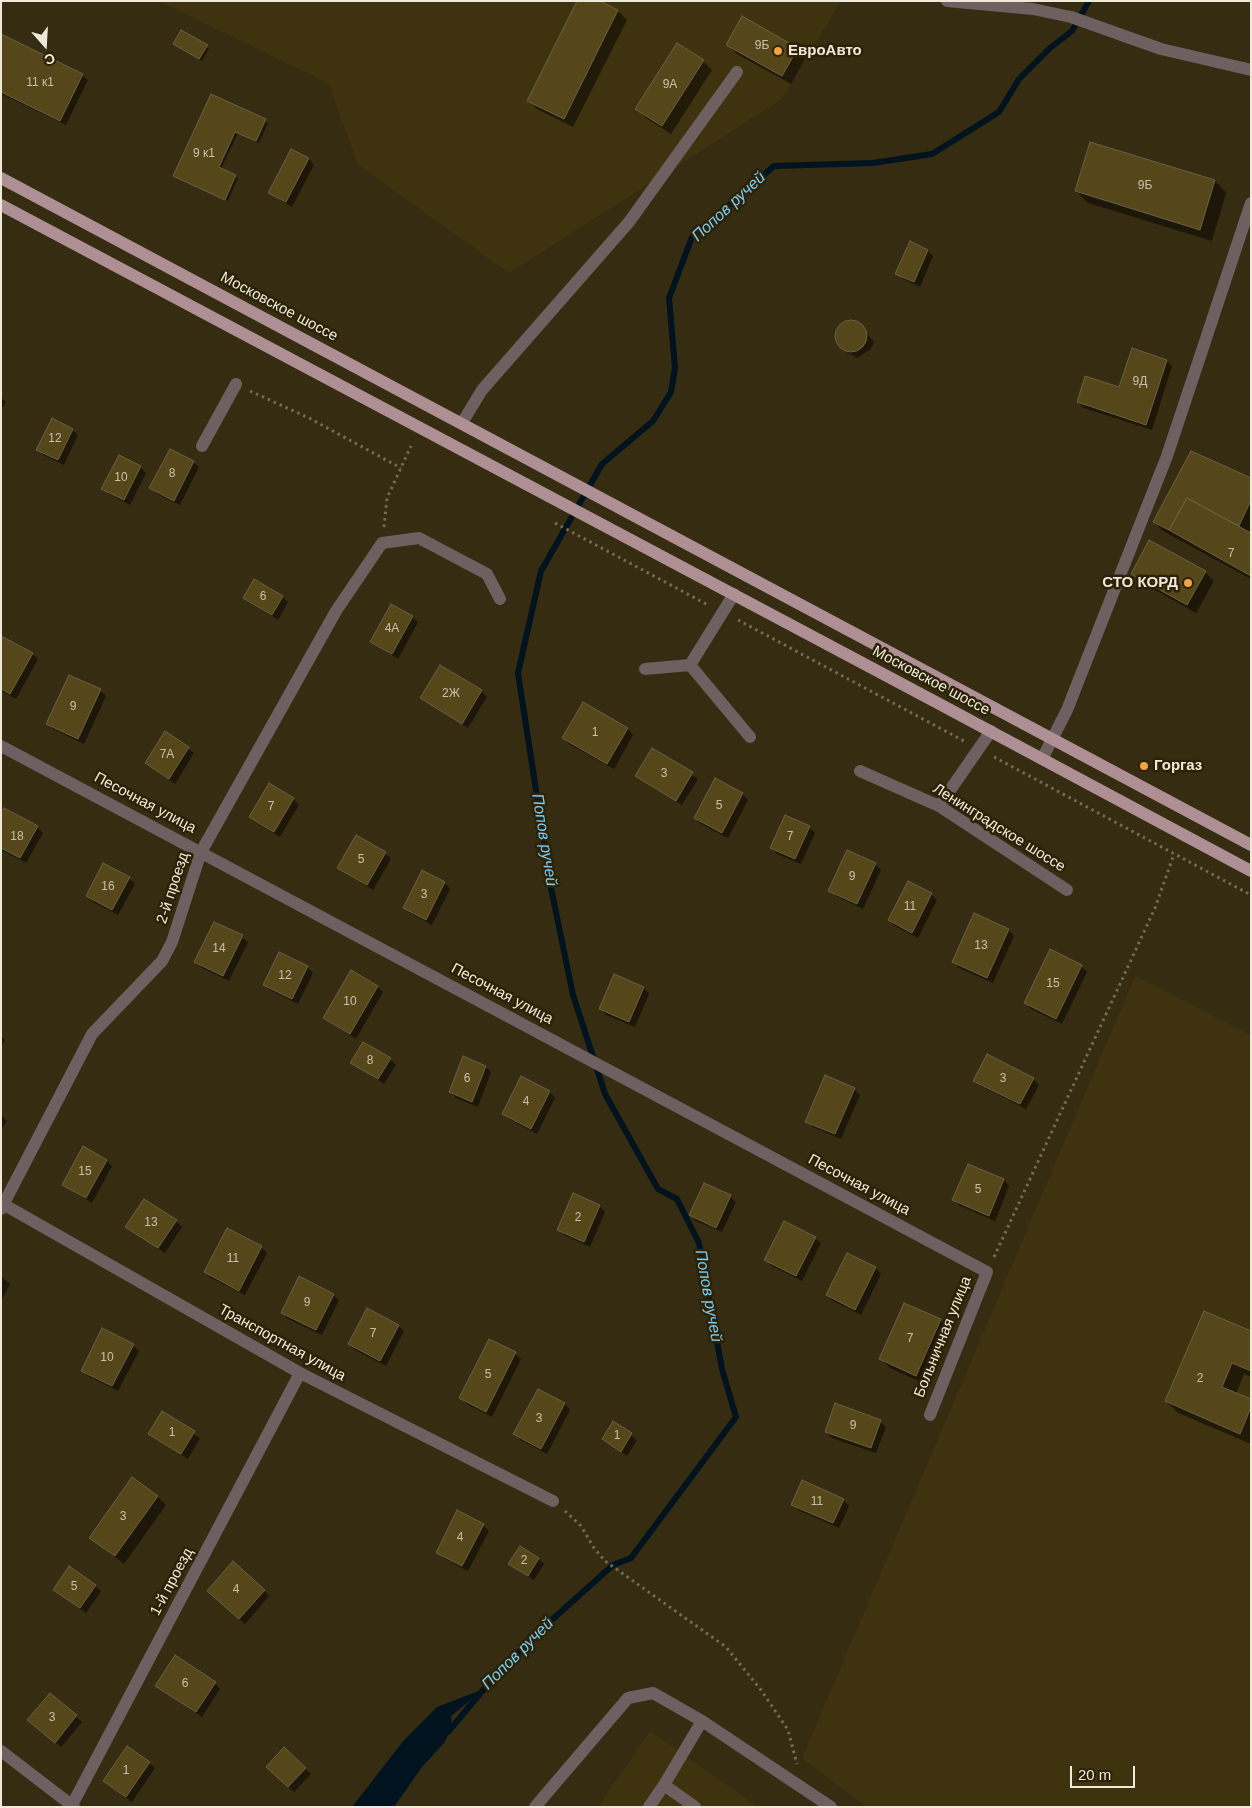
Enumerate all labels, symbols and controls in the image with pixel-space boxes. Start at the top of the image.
north arrow [20,20,70,70]
house number: 9Б [755,39,769,53]
place label: ЕвроАвто [788,42,862,60]
marker: ЕвроАвто [772,45,784,57]
text: С [42,50,57,68]
house number: 11 к1 [26,76,54,90]
house number: 9А [663,78,677,92]
house number: 9 к1 [193,147,215,161]
water label: Попов ручей [688,168,770,246]
house number: 9Б [1138,179,1152,193]
street label: Московское шоссе [217,268,341,346]
house number: 9Д [1133,375,1147,389]
house number: 12 [48,432,62,446]
house number: 8 [169,467,175,481]
house number: 10 [114,471,128,485]
house number: 7 [1228,547,1234,561]
place label: СТО КОРД [1102,574,1178,592]
marker: СТО КОРД [1182,577,1194,589]
house number: 6 [260,590,266,604]
house number: 4А [385,622,399,636]
street label: Московское шоссе [869,642,993,720]
house number: 2Ж [442,687,460,701]
house number: 9 [70,700,76,714]
house number: 1 [592,726,598,740]
house number: 7А [160,748,174,762]
place label: Горгаз [1154,757,1202,775]
marker: Горгаз [1138,760,1150,772]
house number: 3 [661,767,667,781]
street label: Песочная улица [91,769,199,837]
street label: Ленинградское шоссе [929,780,1069,876]
water label: Попов ручей [527,792,561,888]
house number: 5 [716,799,722,813]
house number: 7 [268,800,274,814]
house number: 18 [10,830,24,844]
house number: 7 [787,830,793,844]
street label: 2-й проезд [153,850,193,926]
house number: 5 [358,853,364,867]
house number: 9 [849,870,855,884]
house number: 16 [101,880,115,894]
house number: 3 [421,888,427,902]
house number: 11 [904,900,916,914]
house number: 13 [974,939,988,953]
house number: 14 [212,942,226,956]
street label: Песочная улица [448,960,556,1028]
house number: 12 [278,969,292,983]
house number: 15 [1046,977,1060,991]
house number: 10 [343,995,357,1009]
house number: 8 [367,1054,373,1068]
house number: 6 [464,1072,470,1086]
house number: 3 [1000,1072,1006,1086]
house number: 4 [523,1095,529,1109]
street label: Песочная улица [805,1151,913,1219]
house number: 15 [78,1165,92,1179]
house number: 5 [975,1183,981,1197]
house number: 2 [575,1211,581,1225]
house number: 13 [144,1216,158,1230]
water label: Попов ручей [690,1248,726,1344]
house number: 11 [227,1252,239,1266]
street label: Больничная улица [910,1274,976,1400]
house number: 9 [304,1296,310,1310]
street label: Транспортная улица [215,1301,349,1385]
house number: 7 [370,1327,376,1341]
house number: 7 [907,1332,913,1346]
house number: 10 [100,1351,114,1365]
house number: 5 [485,1368,491,1382]
house number: 2 [1197,1372,1203,1386]
house number: 3 [536,1412,542,1426]
house number: 9 [850,1419,856,1433]
house number: 1 [169,1426,175,1440]
house number: 1 [614,1429,620,1443]
house number: 11 [811,1495,823,1509]
house number: 3 [120,1510,126,1524]
house number: 4 [457,1531,463,1545]
street label: 1-й проезд [147,1545,197,1619]
house number: 2 [521,1554,527,1568]
house number: 5 [71,1580,77,1594]
house number: 4 [233,1583,239,1597]
water label: Попов ручей [478,1614,558,1694]
house number: 6 [182,1677,188,1691]
house number: 3 [49,1711,55,1725]
scale bar [1072,1756,1137,1788]
house number: 1 [123,1764,129,1778]
text: 20 m [1078,1766,1111,1783]

